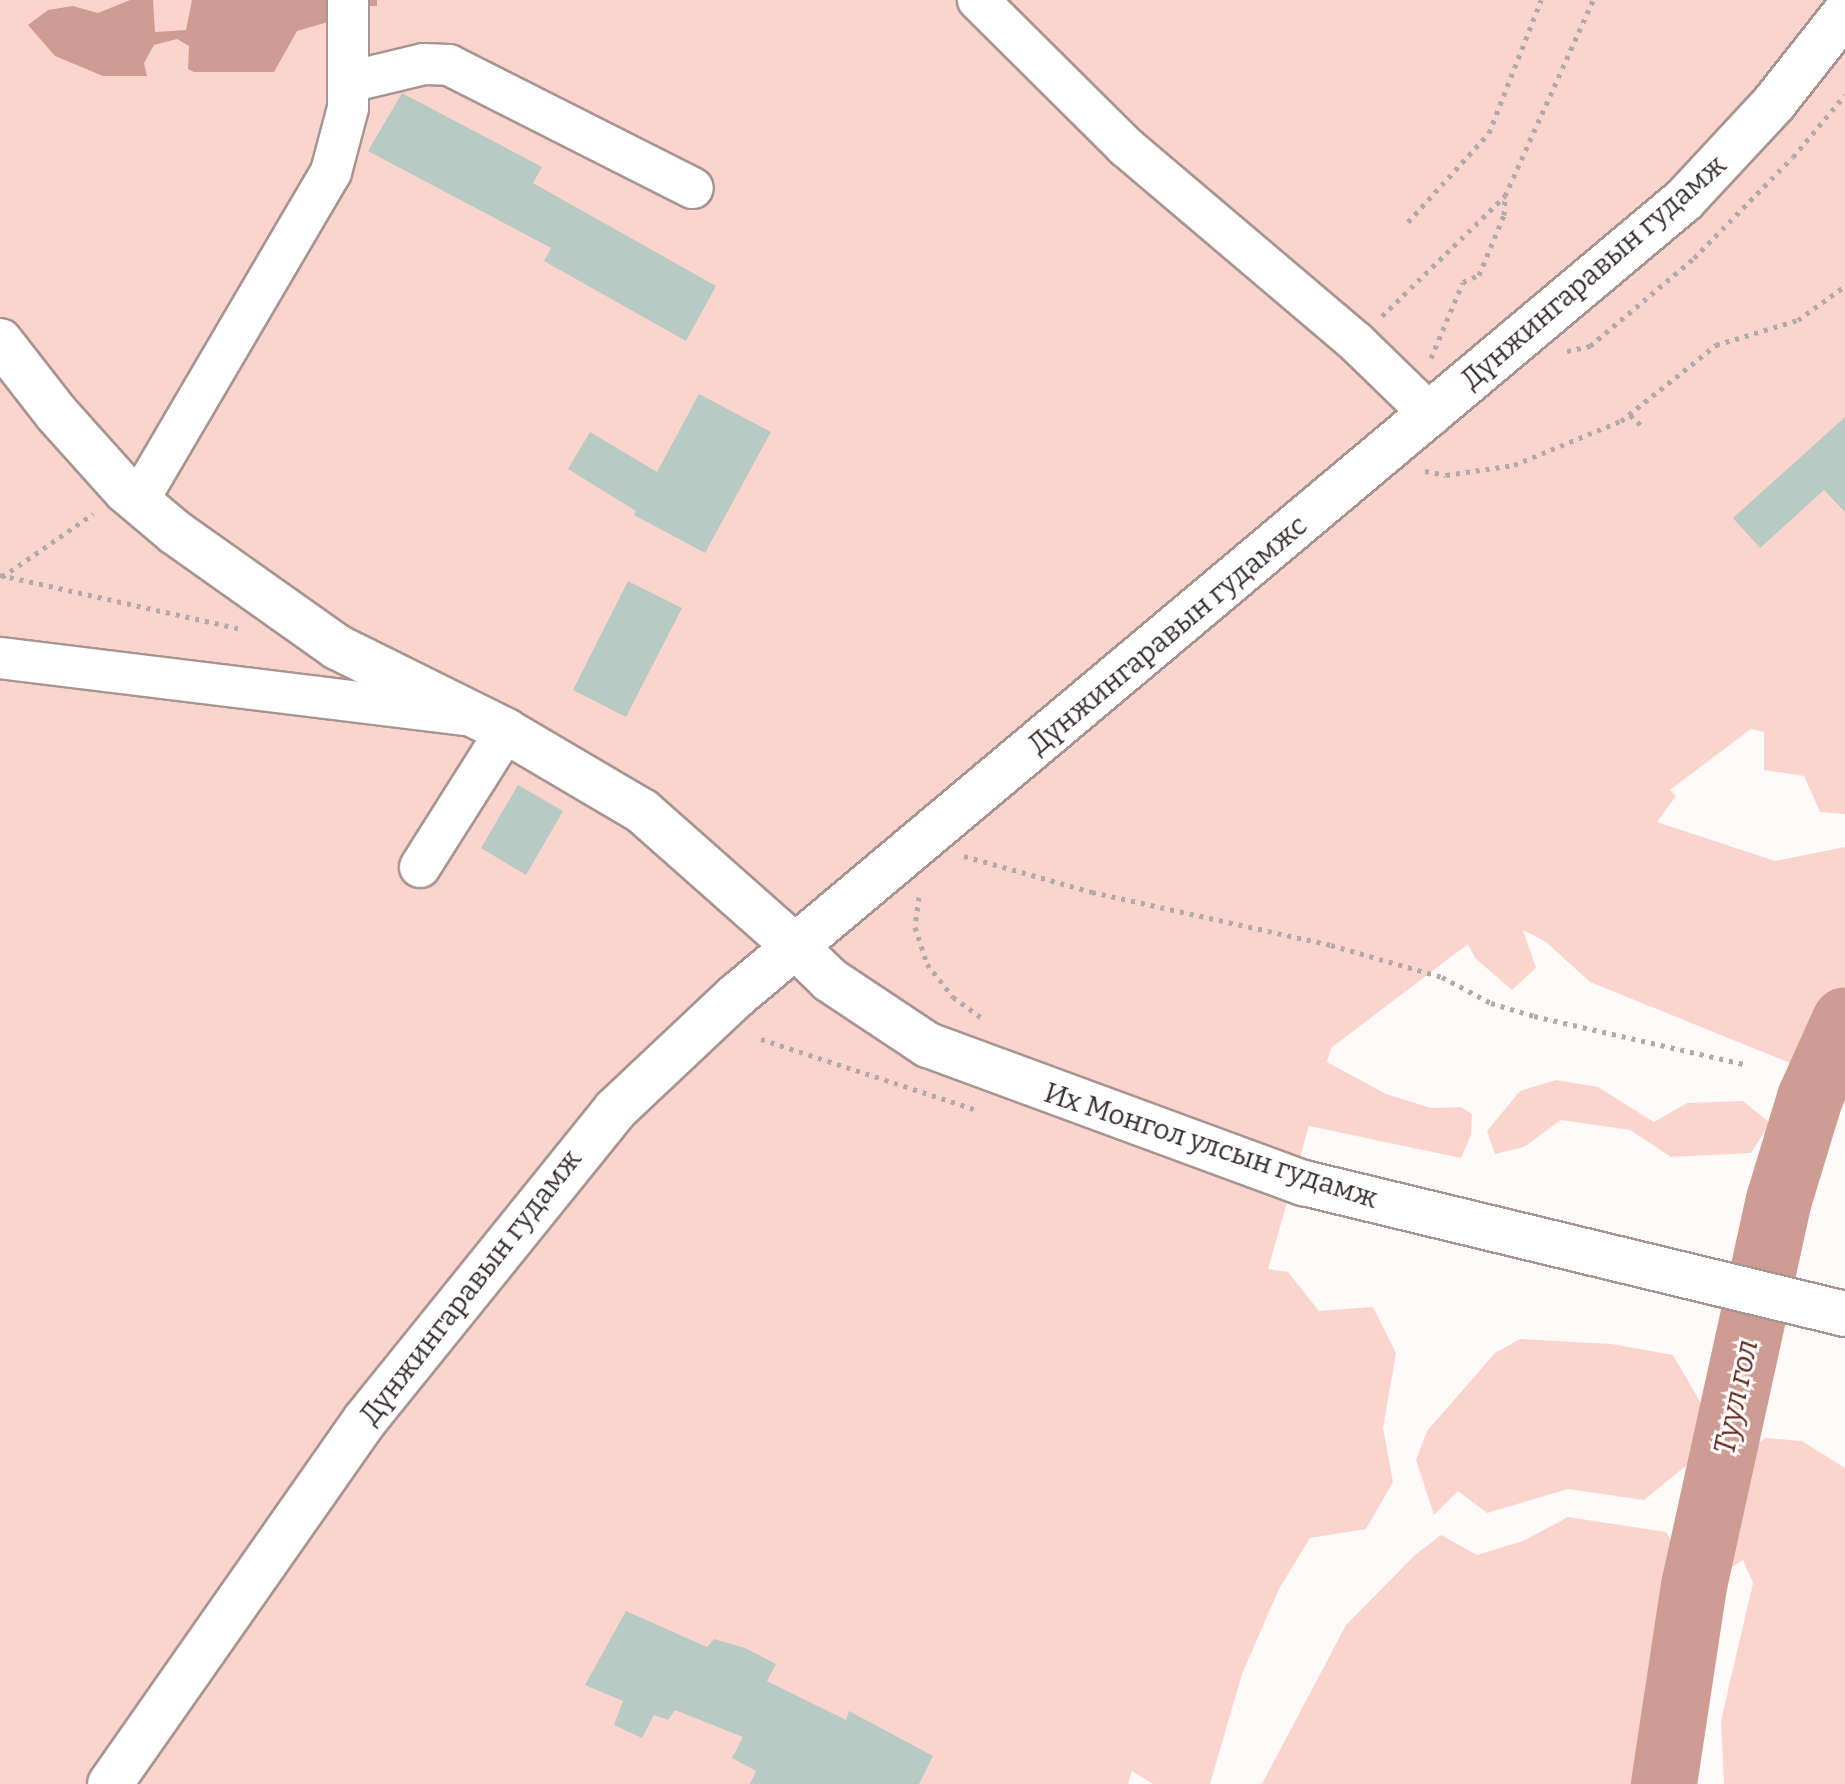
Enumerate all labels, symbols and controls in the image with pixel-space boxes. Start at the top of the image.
street label: Дүнжингаравын гудамж [1455,148,1733,396]
street label: Дүнжингаравын гудамжс [1022,509,1314,761]
street label: Их Монгол улсын гудамж [1040,1076,1382,1216]
street label: Дүнжингаравын гудамж [353,1143,589,1431]
water label: Туул гол [1706,1336,1766,1458]

